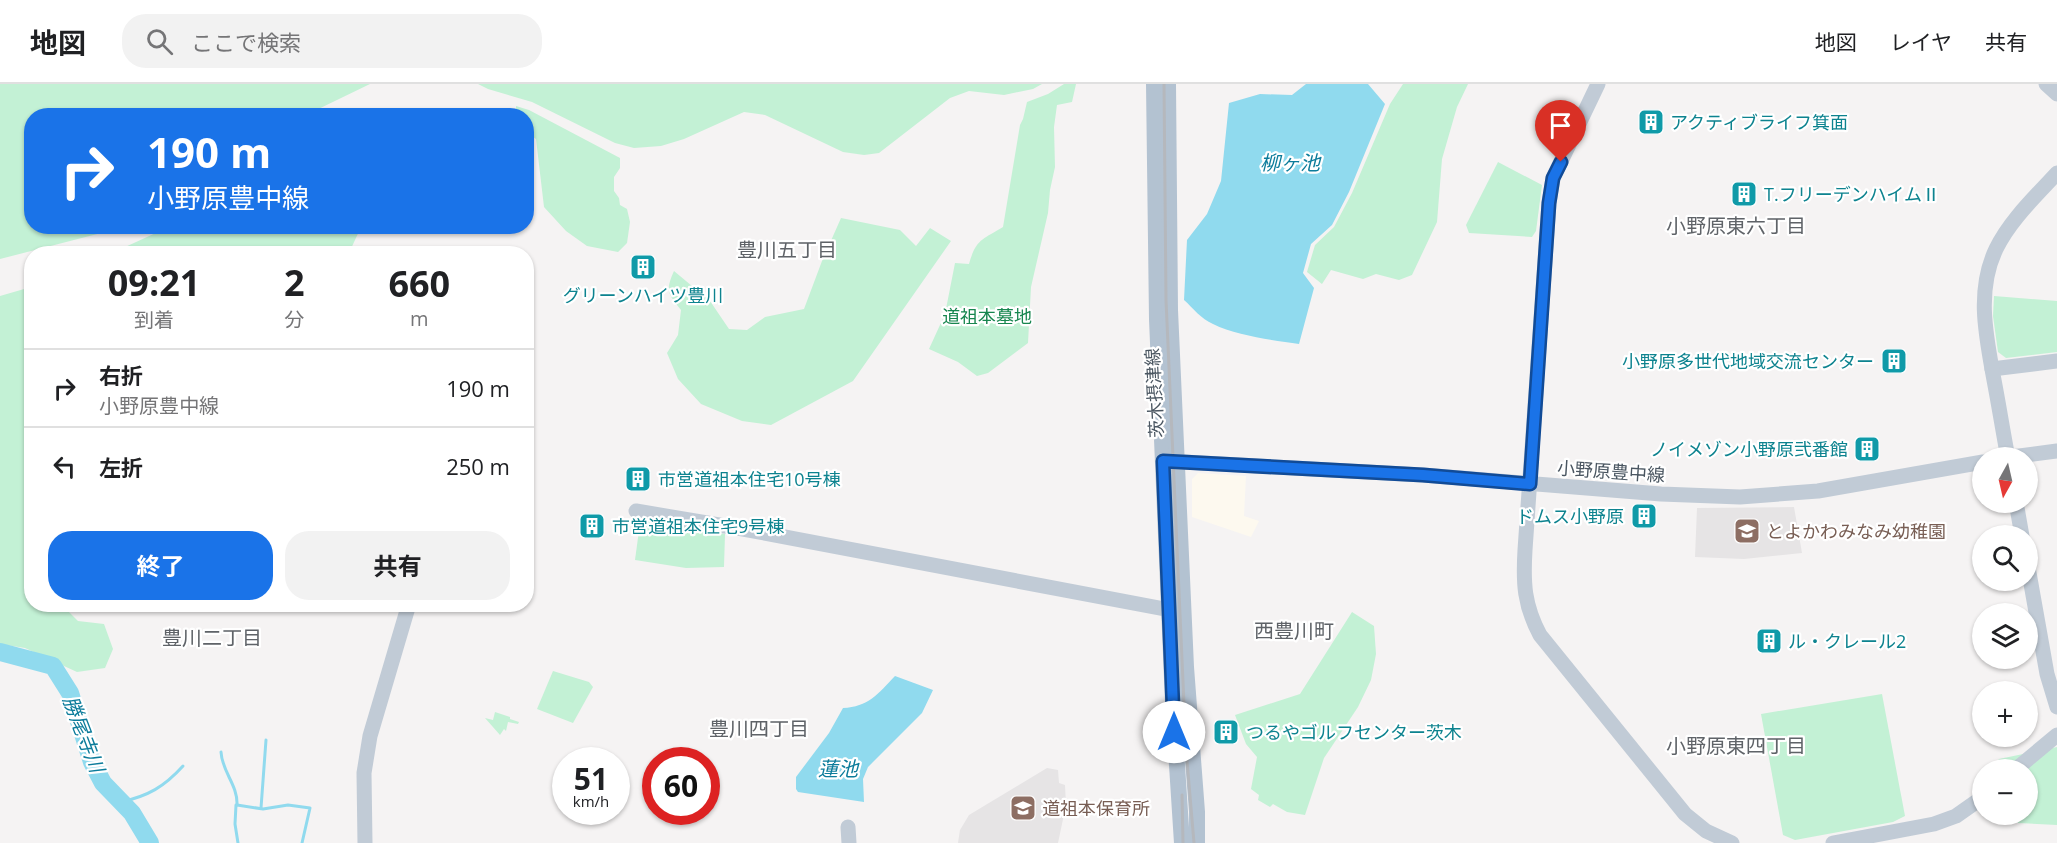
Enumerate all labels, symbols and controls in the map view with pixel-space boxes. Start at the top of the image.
search box [122,14,542,68]
text: 地図 [30,23,86,61]
icon: search [143,25,176,58]
text: ここで検索 [191,27,301,57]
text: 地図 [1815,28,1857,56]
text: レイヤ [1890,28,1952,56]
text: 共有 [1985,28,2027,56]
pin [1535,100,1586,162]
building icon: アクティブライフ箕面 [1636,107,1666,137]
icon: arrive [1544,109,1577,142]
place label: アクティブライフ箕面 [1670,110,1848,134]
text: 190 m [147,123,271,180]
icon: right [48,132,126,210]
water label: 柳ヶ池 [1260,149,1322,176]
text: 小野原豊中線 [147,179,309,216]
building icon: T.フリーデンハイムⅡ [1729,179,1759,209]
place label: T.フリーデンハイムⅡ [1764,182,1940,206]
district label: 小野原東六丁目 [1666,212,1806,239]
district label: 豊川五丁目 [737,236,837,263]
building icon: グリーンハイツ豊川 [628,252,658,282]
text: 09:21 [108,258,200,307]
text: 2 [284,258,305,307]
text: 660 [388,259,450,308]
place label: グリーンハイツ豊川 [563,283,723,307]
park label: 道祖本墓地 [942,304,1032,328]
text: m [410,305,429,332]
text: 到着 [134,306,174,333]
text: 分 [284,306,304,333]
building icon: 小野原多世代地域交流センター [1879,346,1909,376]
street label: 茨木摂津線 [1140,347,1168,439]
place label: 小野原多世代地域交流センター [1622,349,1874,373]
text: 右折 [99,360,143,390]
icon: right [48,372,81,405]
text: 190 m [446,373,510,403]
text: 小野原豊中線 [99,392,219,419]
building icon: ノイメゾン小野原弐番館 [1852,434,1882,464]
place label: ノイメゾン小野原弐番館 [1650,437,1848,461]
north arrow [1972,447,2038,513]
map controls [1972,447,2038,825]
icon: left [48,450,81,483]
text: 250 m [446,451,510,481]
text: 左折 [99,452,143,482]
street label: 小野原豊中線 [1556,455,1666,487]
building icon: 市営道祖本住宅10号棟 [623,464,653,494]
place label: 市営道祖本住宅10号棟 [658,467,841,491]
building icon: ドムス小野原 [1629,501,1659,531]
place label: ドムス小野原 [1516,504,1624,528]
building icon: 市営道祖本住宅9号棟 [577,511,607,541]
place label: 市営道祖本住宅9号棟 [612,514,784,538]
school or university icon: とよかわみなみ幼稚園 [1732,516,1762,546]
place label: とよかわみなみ幼稚園 [1766,519,1946,543]
button: search [1972,525,2038,591]
button: 終了 [48,531,273,600]
button: 共有 [285,531,510,600]
button: layers [1972,603,2038,669]
district label: 西豊川町 [1254,617,1334,644]
district label: 豊川二丁目 [162,624,262,651]
building icon: ル・クレール2 [1754,626,1784,656]
place label: ル・クレール2 [1788,629,1906,653]
button: + [1972,681,2038,747]
water label: 勝尾寺川 [57,692,112,778]
position arrow [1142,700,1206,764]
district label: 豊川四丁目 [709,715,809,742]
building icon: つるやゴルフセンター茨木 [1211,717,1241,747]
place label: つるやゴルフセンター茨木 [1246,720,1462,744]
district label: 小野原東四丁目 [1666,732,1806,759]
speed limit sign: 60 [642,747,720,825]
water label: 蓮池 [818,755,860,782]
text: 51 [574,758,608,799]
button: − [1972,759,2038,825]
text: km/h [573,791,609,811]
school or university icon: 道祖本保育所 [1008,793,1038,823]
place label: 道祖本保育所 [1042,796,1150,820]

